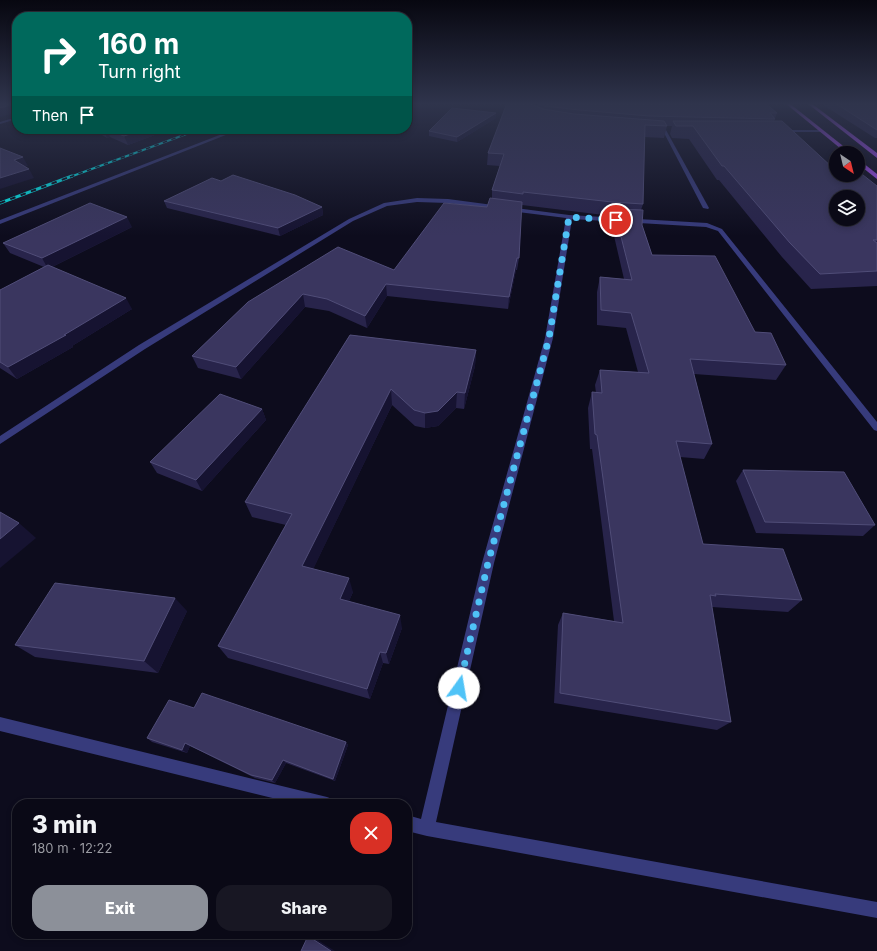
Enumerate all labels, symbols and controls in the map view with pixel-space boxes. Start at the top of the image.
text: 160 m [98,27,179,61]
icon: right [32,28,84,80]
text: Turn right [98,61,181,82]
icon: arrive [76,104,98,126]
text: Then [32,106,68,125]
north arrow [829,146,865,182]
map controls [829,146,865,226]
button: layers [829,190,865,226]
pin [599,203,633,237]
icon: arrive [605,209,627,231]
position arrow [438,667,480,709]
text: 3 min [32,810,97,839]
button: close [350,812,392,854]
text: 180 m · 12:22 [32,840,112,856]
button: Exit [32,885,208,931]
button: Share [216,885,392,931]

